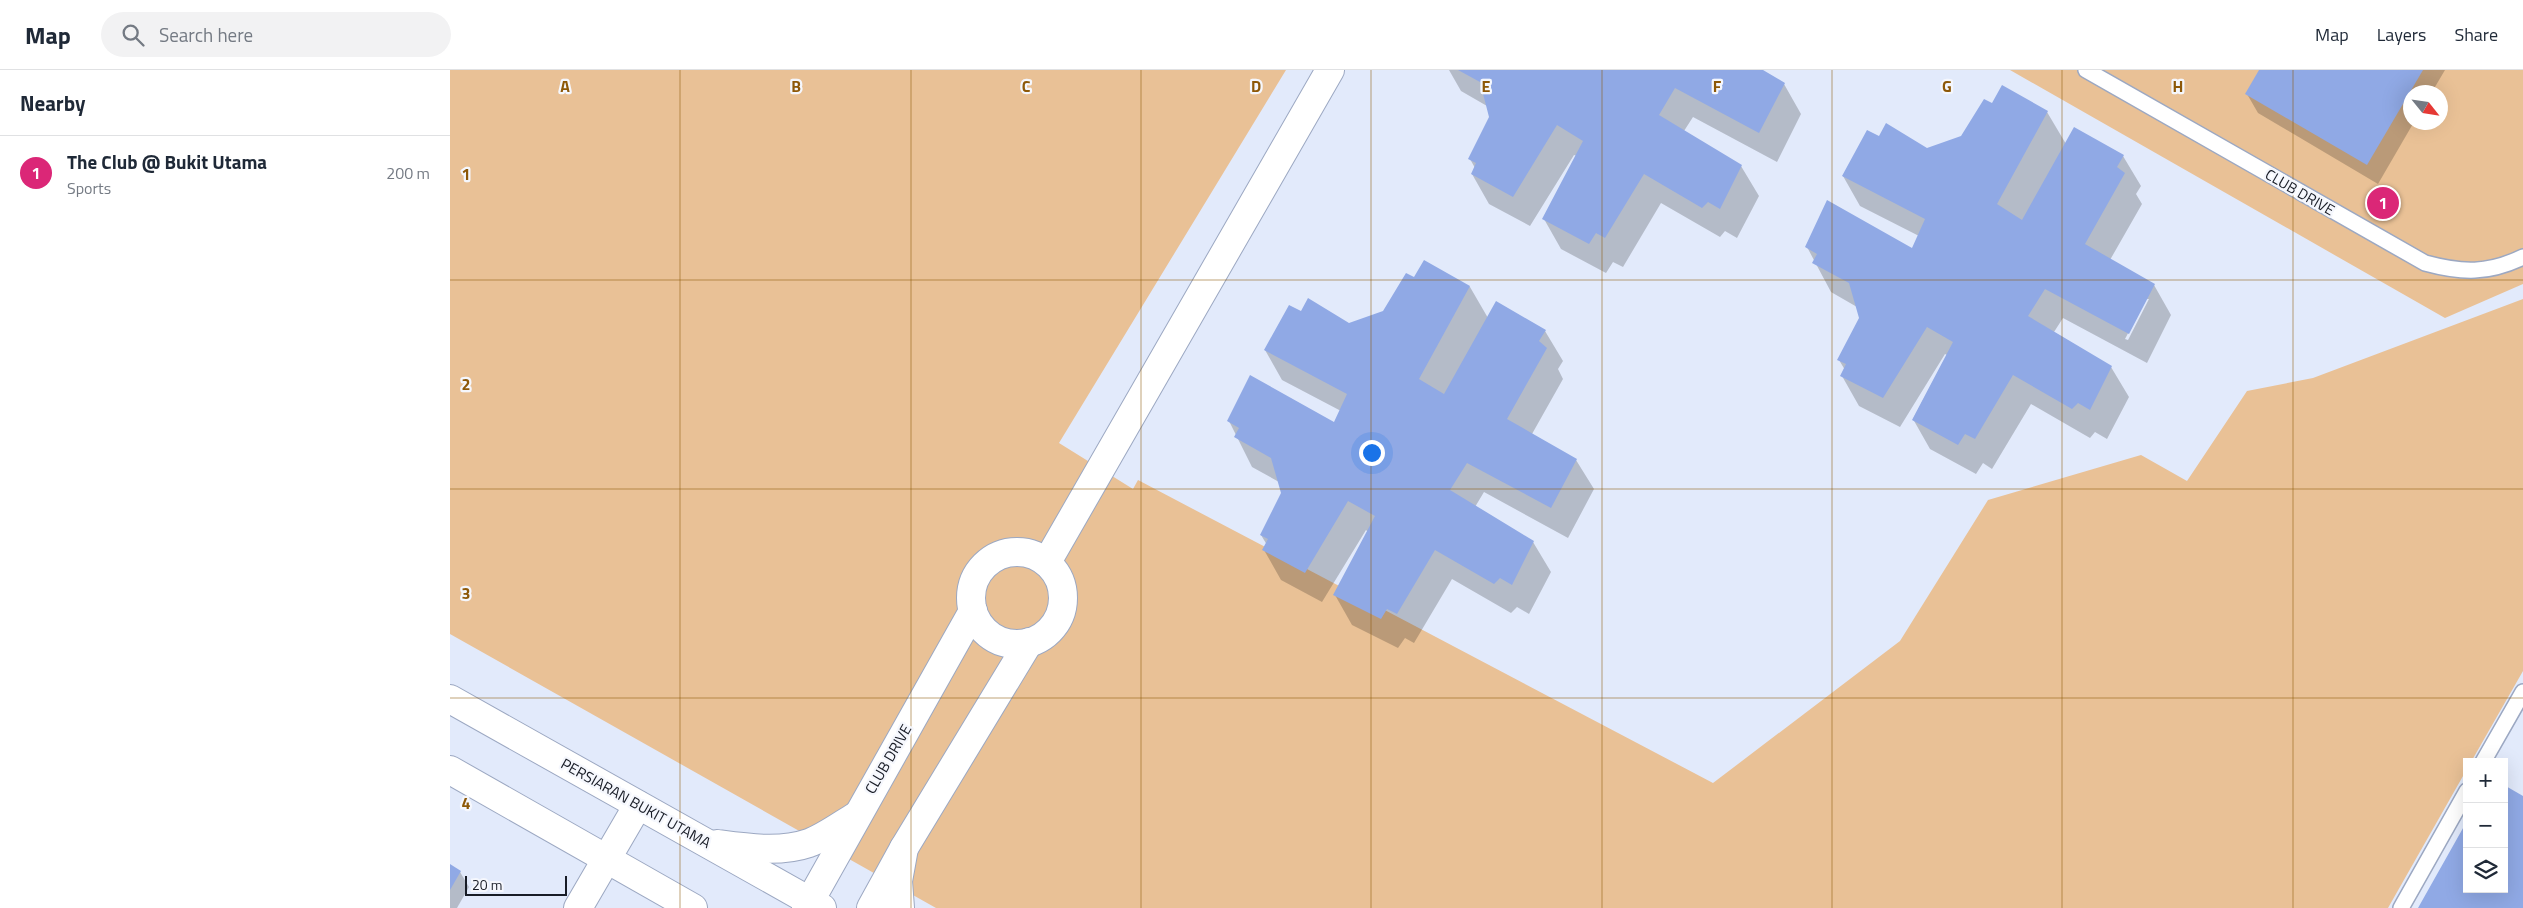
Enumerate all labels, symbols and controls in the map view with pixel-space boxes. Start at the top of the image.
search box [101,12,451,57]
text: Map [25,17,71,53]
text: Search here [159,20,253,49]
icon: search [119,21,147,49]
text: Map [2315,21,2349,48]
text: Layers [2377,21,2426,48]
text: Share [2454,21,2498,48]
text: A [560,74,570,98]
text: B [791,74,801,98]
text: C [1022,74,1031,98]
text: D [1251,74,1261,98]
text: E [1482,74,1491,98]
text: F [1713,74,1722,98]
text: G [1942,74,1952,98]
text: H [2173,74,2183,98]
north arrow [2403,85,2448,130]
text: Nearby [20,87,85,119]
text: The Club @ Bukit Utama [67,147,267,176]
text: 1 [32,161,40,185]
text: 200 m [386,161,430,185]
text: 1 [462,162,470,186]
street label: CLUB DRIVE [2261,163,2339,221]
text: Sports [67,176,111,200]
pin: 1 [2367,184,2399,222]
text: 2 [462,372,470,396]
your location [1359,440,1385,466]
text: 3 [462,581,470,605]
street label: CLUB DRIVE [859,720,917,798]
street label: PERSIARAN BUKIT UTAMA [557,752,715,854]
map controls [2463,758,2508,893]
button: + [2463,758,2508,803]
text: 4 [462,791,471,815]
button: − [2463,803,2508,848]
button: layers [2463,848,2508,893]
scale bar [465,873,568,896]
text: 20 m [472,874,502,895]

